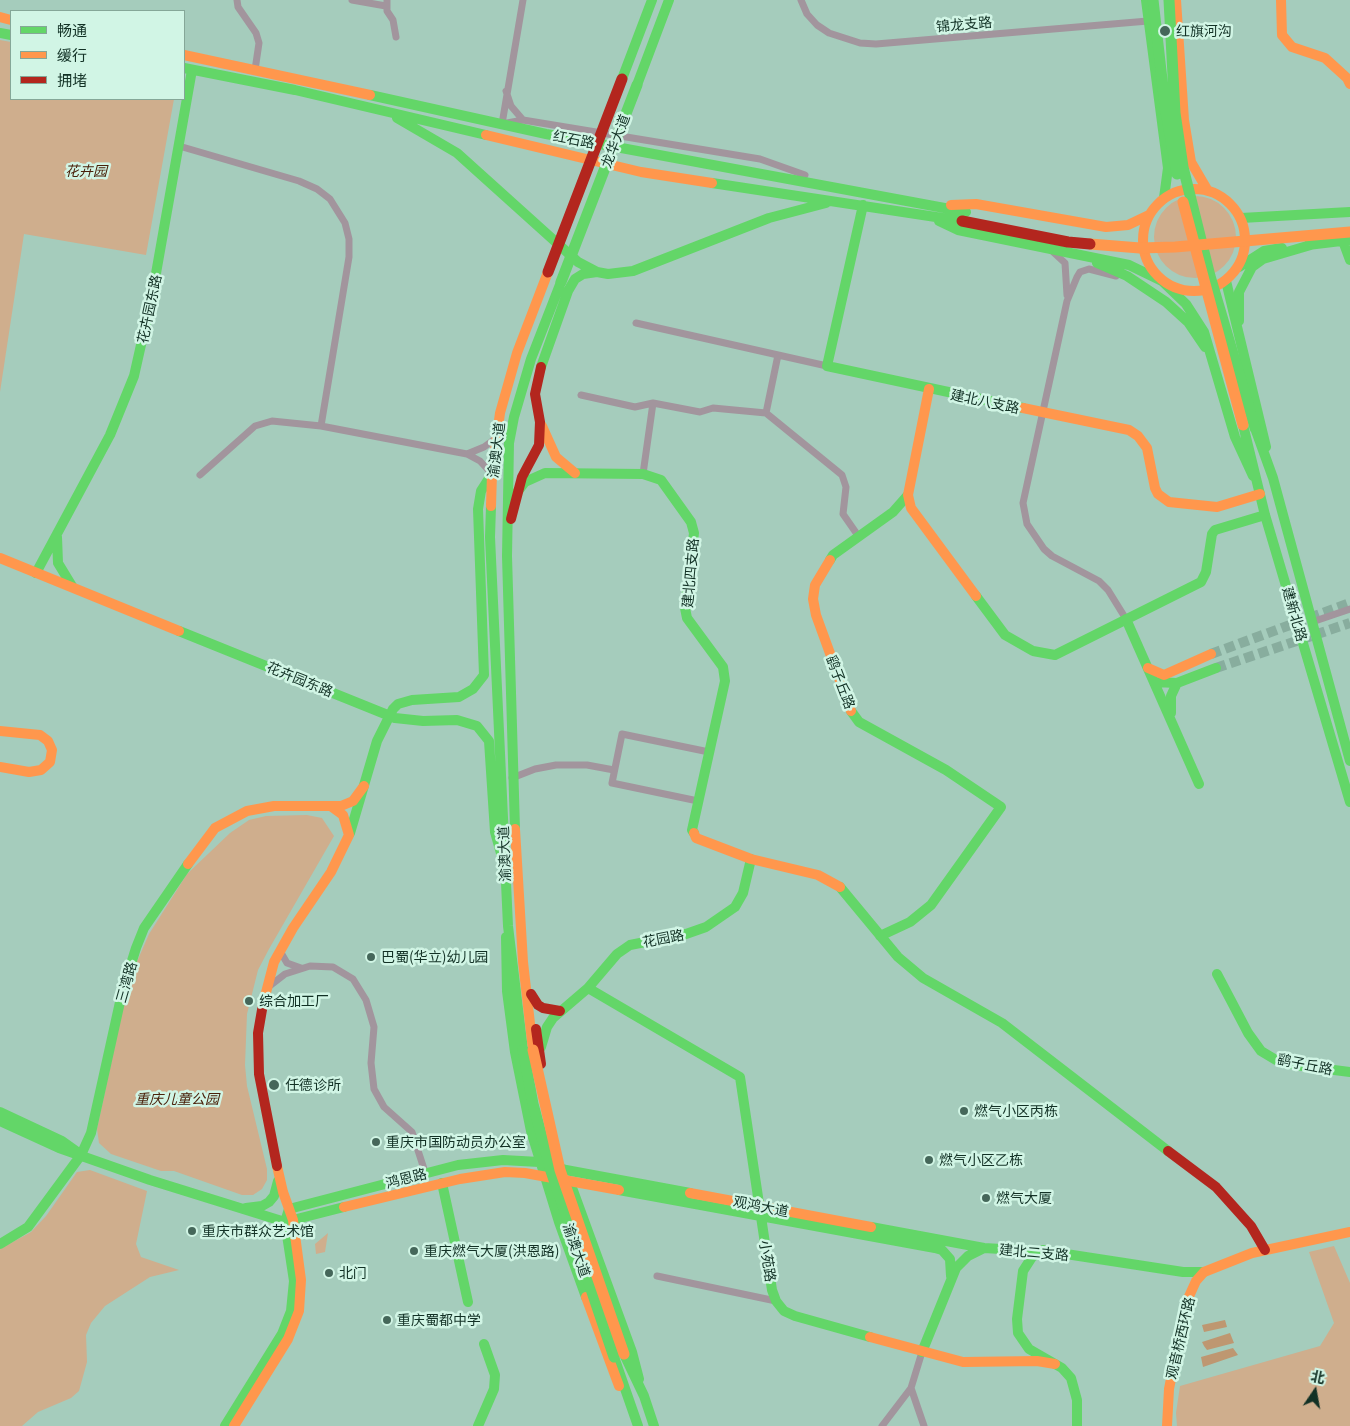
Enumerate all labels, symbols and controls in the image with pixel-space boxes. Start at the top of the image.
legend [10,10,185,100]
street label: 锦龙支路 [935,13,993,35]
text: 畅通 [57,19,87,40]
place label: 红旗河沟 [1176,23,1232,39]
marker: 红旗河沟 [1158,24,1172,38]
text: 缓行 [57,44,87,65]
text: 拥堵 [57,69,87,90]
street label: 龙华大道 [597,112,633,170]
street label: 红石路 [552,127,596,151]
park label: 花卉园 [65,163,107,179]
street label: 花卉园东路 [134,273,164,345]
street label: 建北八支路 [949,386,1021,416]
street label: 渝澳大道 [484,421,508,479]
street label: 建北四支路 [679,537,701,609]
street label: 建新北路 [1279,585,1311,643]
street label: 鹞子丘路 [823,653,859,711]
street label: 花卉园东路 [264,658,336,700]
street label: 渝澳大道 [495,826,513,882]
street label: 花园路 [641,926,685,950]
place label: 巴蜀(华立)幼儿园 [381,949,488,965]
marker: 巴蜀(华立)幼儿园 [365,951,377,963]
street label: 三湾路 [112,959,140,1005]
place label: 综合加工厂 [259,993,329,1009]
marker: 综合加工厂 [243,995,255,1007]
street label: 鹞子丘路 [1276,1050,1334,1078]
place label: 任德诊所 [285,1077,341,1093]
marker: 任德诊所 [267,1078,281,1092]
park label: 重庆儿童公园 [135,1091,219,1107]
place label: 燃气小区丙栋 [974,1103,1058,1119]
marker: 燃气小区丙栋 [958,1105,970,1117]
place label: 重庆市国防动员办公室 [386,1134,526,1150]
marker: 重庆市国防动员办公室 [370,1136,382,1148]
place label: 燃气小区乙栋 [939,1152,1023,1168]
marker: 燃气小区乙栋 [923,1154,935,1166]
street label: 鸿恩路 [384,1165,428,1191]
place label: 燃气大厦 [996,1190,1052,1206]
street label: 观鸿大道 [732,1192,790,1220]
marker: 燃气大厦 [980,1192,992,1204]
street label: 渝澳大道 [560,1221,594,1279]
place label: 重庆市群众艺术馆 [202,1223,314,1239]
marker: 重庆市群众艺术馆 [186,1225,198,1237]
street label: 小苑路 [756,1239,780,1283]
street label: 建北二支路 [998,1241,1070,1263]
place label: 重庆燃气大厦(洪恩路) [424,1243,559,1259]
marker: 重庆燃气大厦(洪恩路) [408,1245,420,1257]
place label: 北门 [339,1265,367,1281]
marker: 北门 [323,1267,335,1279]
street label: 观音桥西环路 [1162,1295,1198,1381]
place label: 重庆蜀都中学 [397,1312,481,1328]
marker: 重庆蜀都中学 [381,1314,393,1326]
text: 北 [1309,1365,1327,1388]
north arrow [1290,1366,1340,1416]

